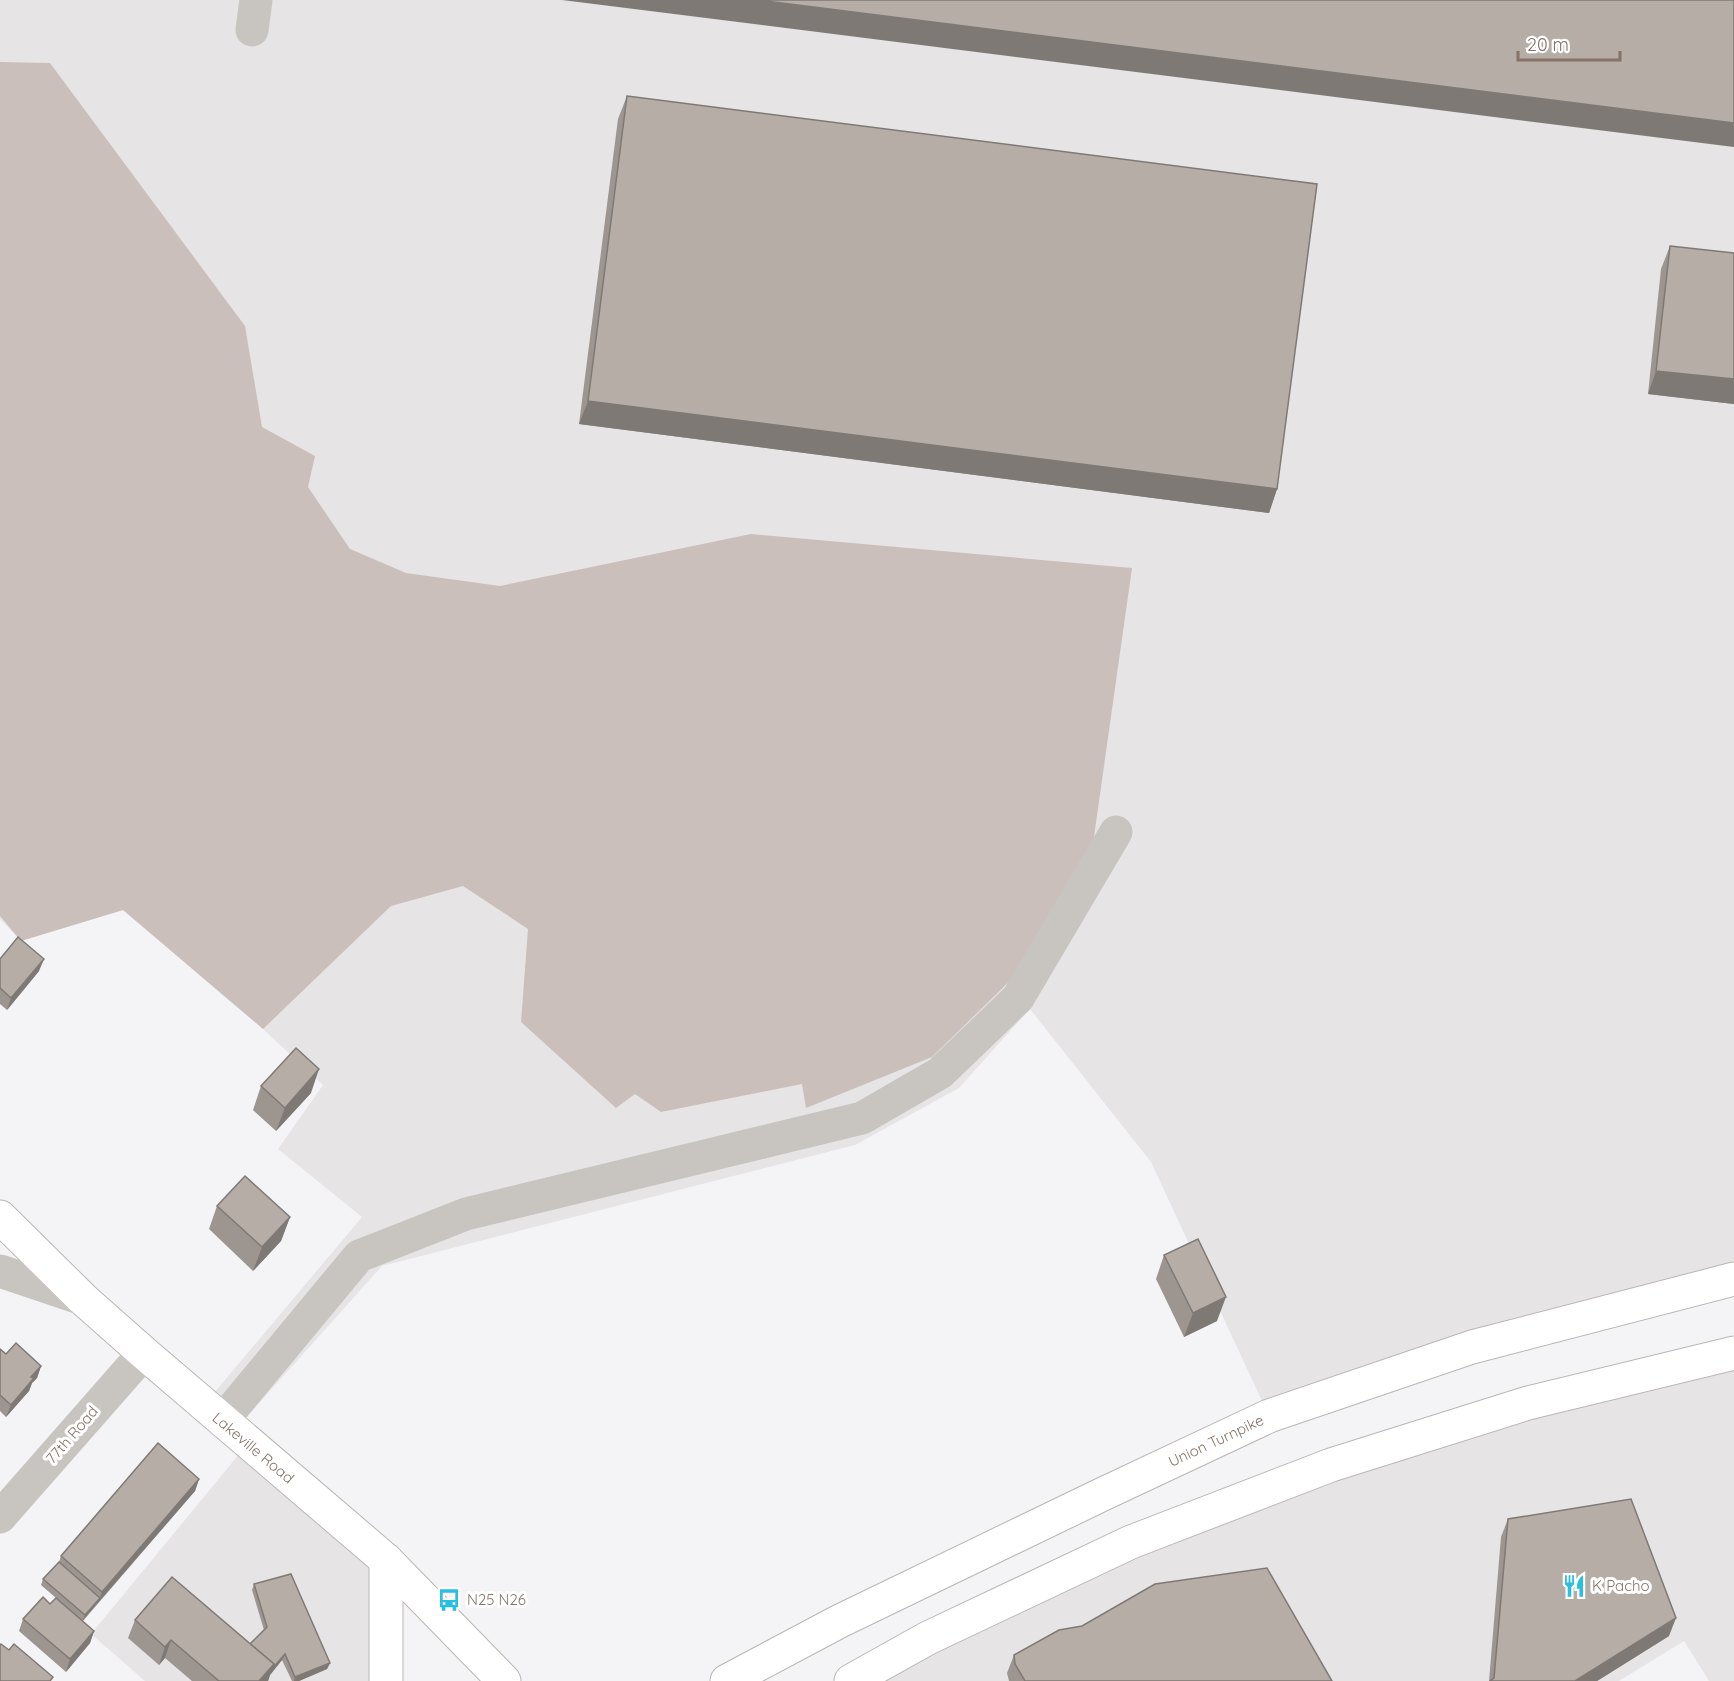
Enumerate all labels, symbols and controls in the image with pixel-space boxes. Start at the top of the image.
scale bar [1518,24,1620,62]
text: 20 m [1527,33,1569,56]
street label: 77th Road [41,1402,102,1467]
street label: Lakeville Road [209,1408,298,1487]
street label: Union Turnpike [1165,1410,1267,1471]
restaurant icon: K Pacho [1561,1573,1587,1599]
place label: K Pacho [1592,1576,1650,1595]
bus stop icon: N25 N26 [436,1587,462,1613]
place label: N25 N26 [467,1590,526,1609]

